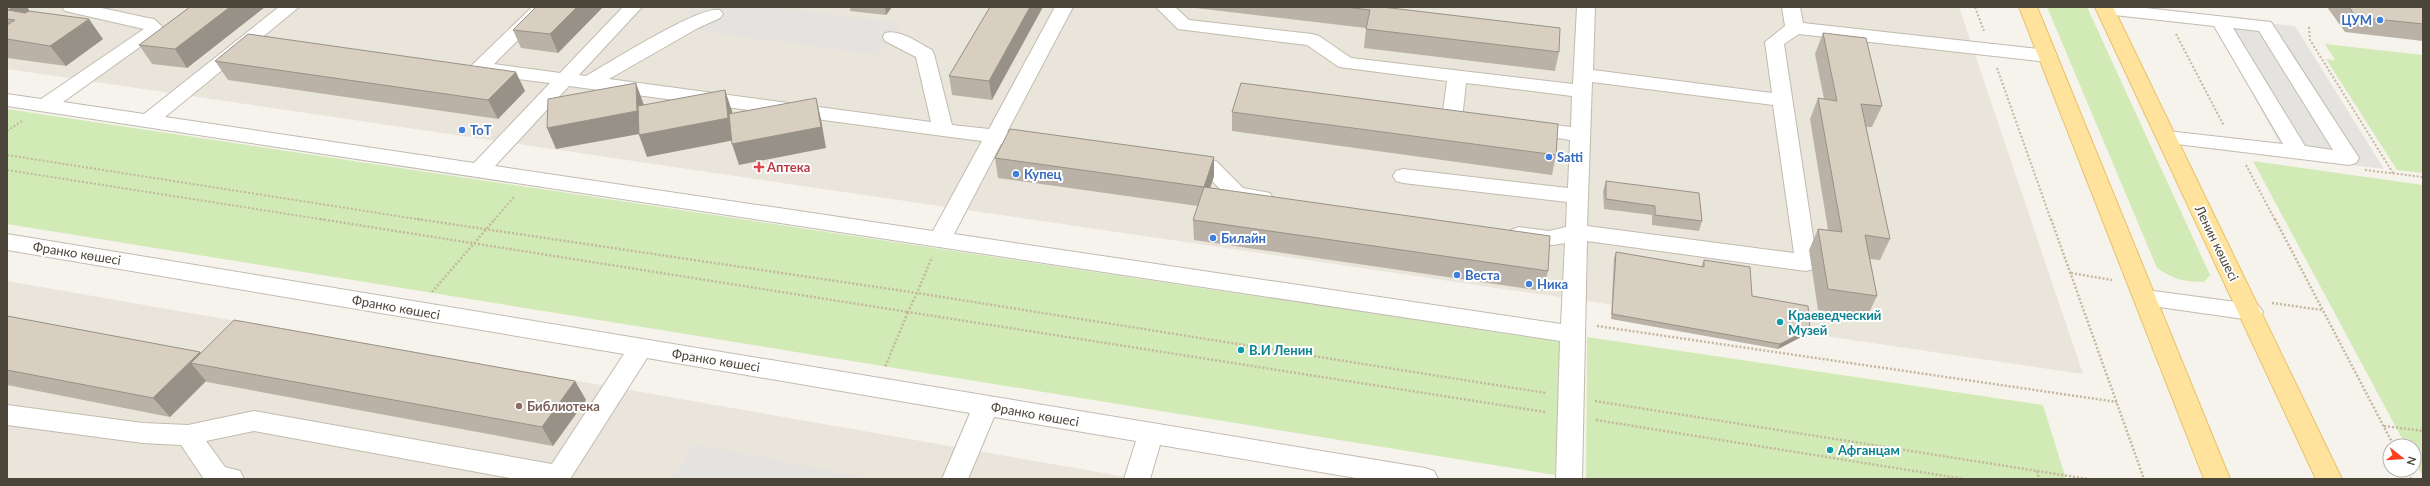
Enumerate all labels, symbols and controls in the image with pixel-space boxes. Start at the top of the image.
place label: ЦУМ [2341,12,2372,28]
marker: ЦУМ [2375,15,2385,25]
place label: ТоТ [470,122,492,138]
marker: ТоТ [457,125,467,135]
place label: Satti [1557,149,1583,165]
marker: Satti [1544,152,1554,162]
place label: Аптека [766,159,810,175]
marker: Аптека [754,162,764,172]
place label: Купец [1024,166,1062,182]
marker: Купец [1011,169,1021,179]
street label: Ленин көшесі [2191,202,2242,283]
place label: Билайн [1221,230,1266,246]
marker: Билайн [1208,233,1218,243]
street label: Франко көшесі [32,238,122,268]
place label: Веста [1465,267,1500,283]
marker: Веста [1452,270,1462,280]
place label: Ника [1537,276,1568,292]
marker: Ника [1524,279,1534,289]
street label: Франко көшесі [351,291,441,323]
place label: Краеведческий Музей [1788,307,1881,338]
marker: Краеведческий Музей [1775,317,1785,327]
place label: В.И Ленин [1249,342,1313,358]
street label: Франко көшесі [671,345,761,375]
marker: В.И Ленин [1236,345,1246,355]
place label: Библиотека [527,398,600,414]
street label: Франко көшесі [990,398,1080,430]
marker: Библиотека [514,401,524,411]
north arrow [2382,438,2422,478]
place label: Афганцам [1837,442,1900,458]
marker: Афганцам [1825,445,1835,455]
text: N [2405,455,2419,467]

